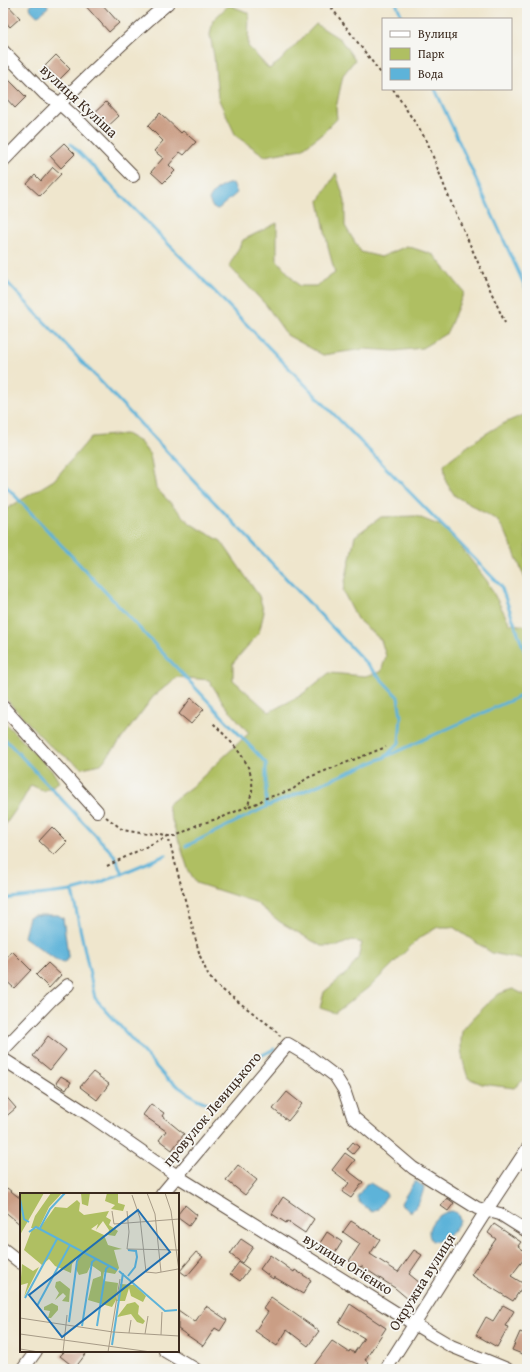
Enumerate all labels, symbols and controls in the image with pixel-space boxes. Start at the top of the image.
legend [382,18,512,90]
text: Вулиця [418,25,458,42]
text: Парк [418,45,445,62]
street label: вулиця Куліша [36,59,123,143]
text: Вода [418,65,443,82]
street label: провулок Левицького [157,1046,266,1171]
inset map [20,1193,179,1352]
street label: вулиця Огієнко [299,1228,397,1300]
street label: Окружна вулиця [383,1229,460,1334]

